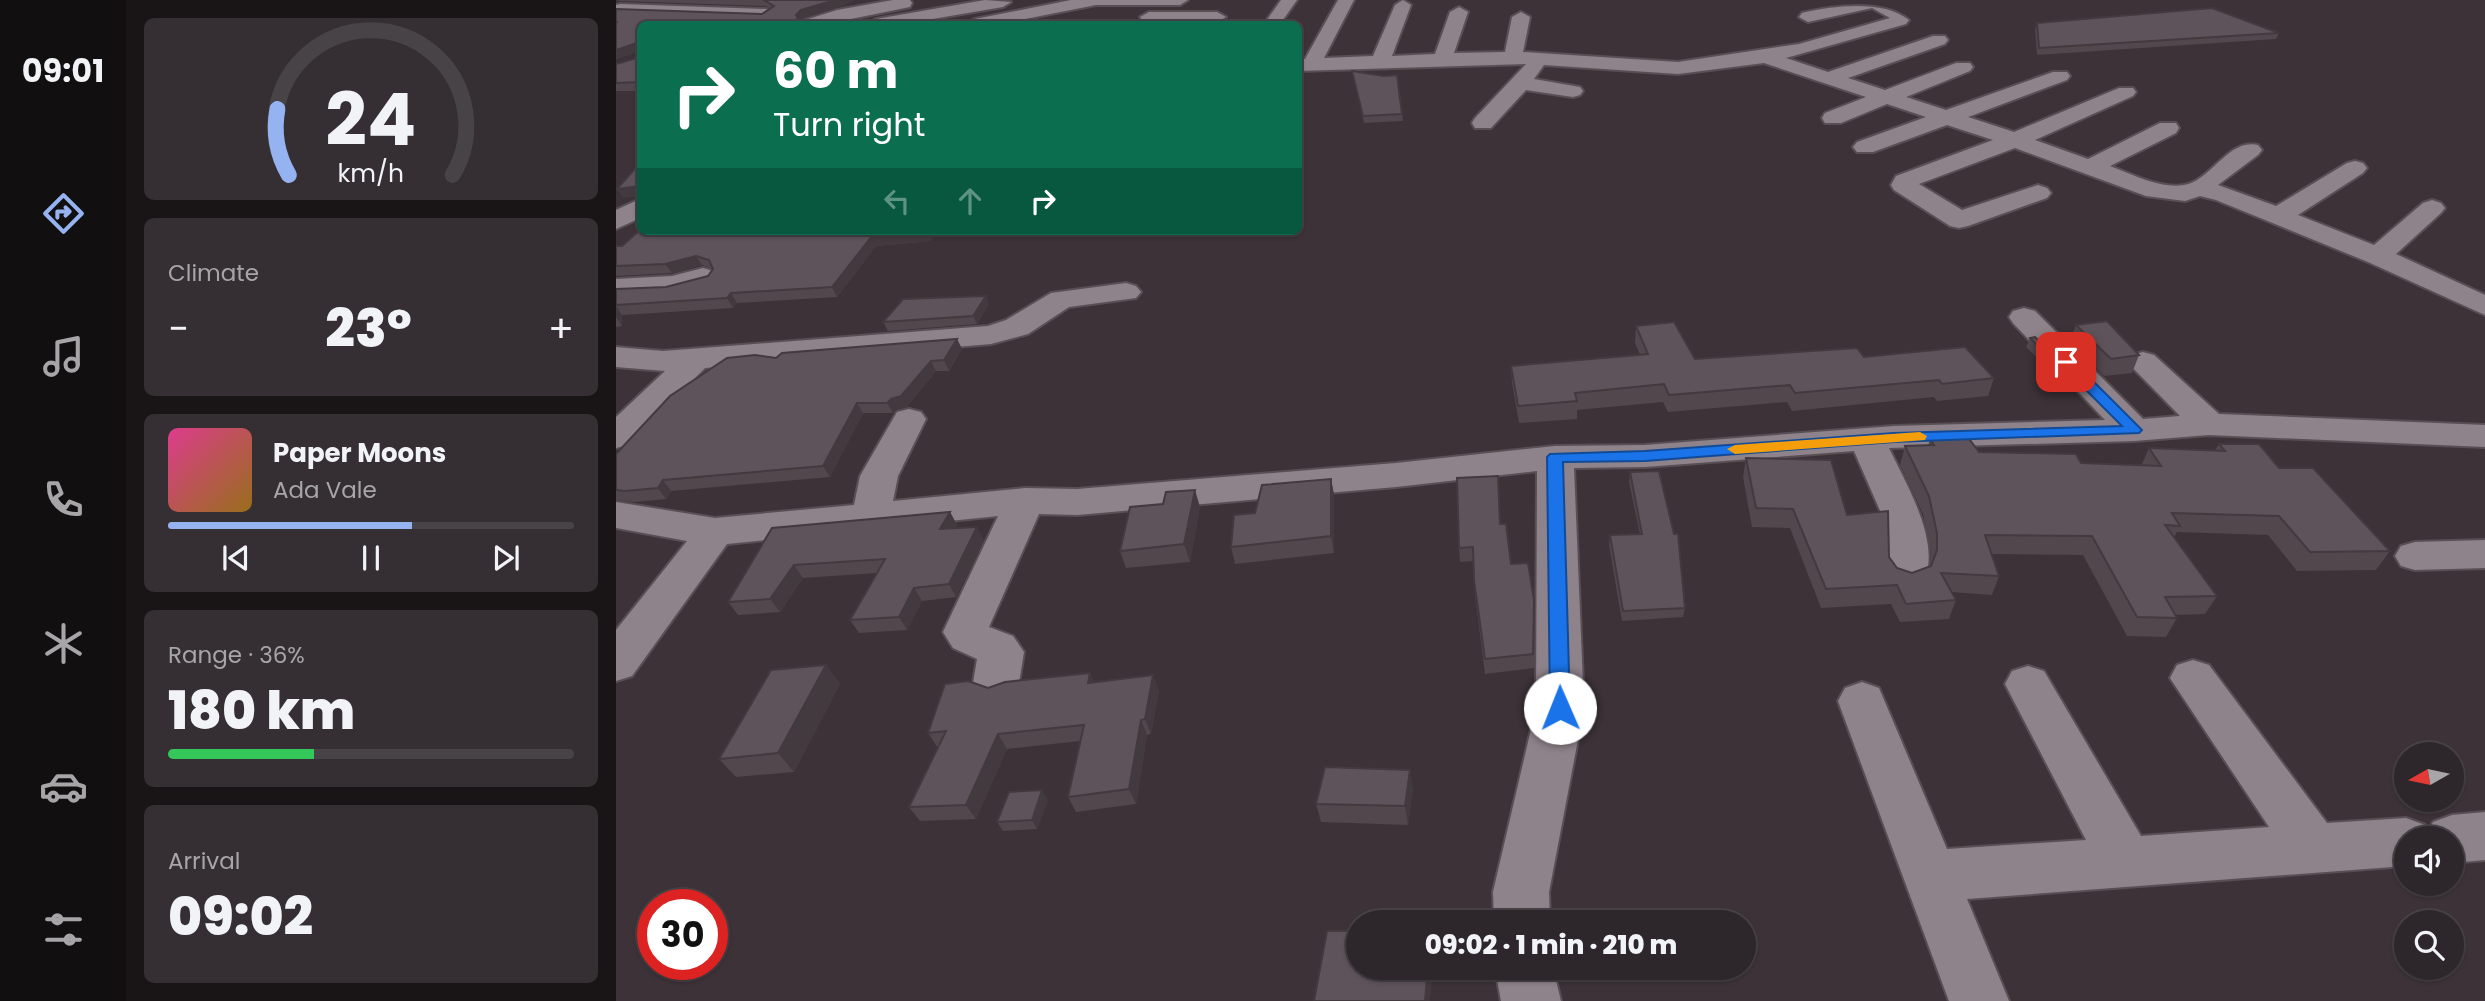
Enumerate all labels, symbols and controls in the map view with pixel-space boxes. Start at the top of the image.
text: 60 m [773,37,898,105]
text: 09:01 [22,48,104,93]
icon: right [658,49,749,140]
text: 24 [326,69,416,170]
text: Turn right [773,102,925,147]
text: km/h [338,156,404,191]
icon: left [878,182,916,220]
icon: ahead [951,182,989,220]
icon: right [1024,182,1062,220]
icon: directions [39,189,88,238]
text: Climate [168,257,259,289]
text: 23° [325,292,412,365]
text: − [168,302,189,355]
text: + [548,302,574,355]
icon: music [39,332,88,381]
pin [2036,332,2096,392]
icon: arrive [2047,343,2085,381]
text: Paper Moons [273,435,446,471]
text: Ada Vale [273,474,377,506]
icon: phone [39,475,88,524]
icon: previous [217,539,255,577]
icon: pause [352,539,390,577]
icon: next [487,539,525,577]
icon: climate [39,619,88,668]
text: Range · 36% [168,639,305,671]
position arrow [1523,671,1597,745]
text: 180 km [168,674,355,747]
north arrow [2394,742,2464,812]
map controls [2394,742,2464,980]
icon: car [39,762,88,811]
button: sound [2394,826,2464,896]
text: Arrival [168,845,240,877]
text: 09:02 [168,880,313,953]
speed limit sign: 30 [637,889,728,980]
icon: filters [39,905,88,954]
button: search [2394,910,2464,980]
text: 09:02 · 1 min · 210 m [1425,927,1677,963]

